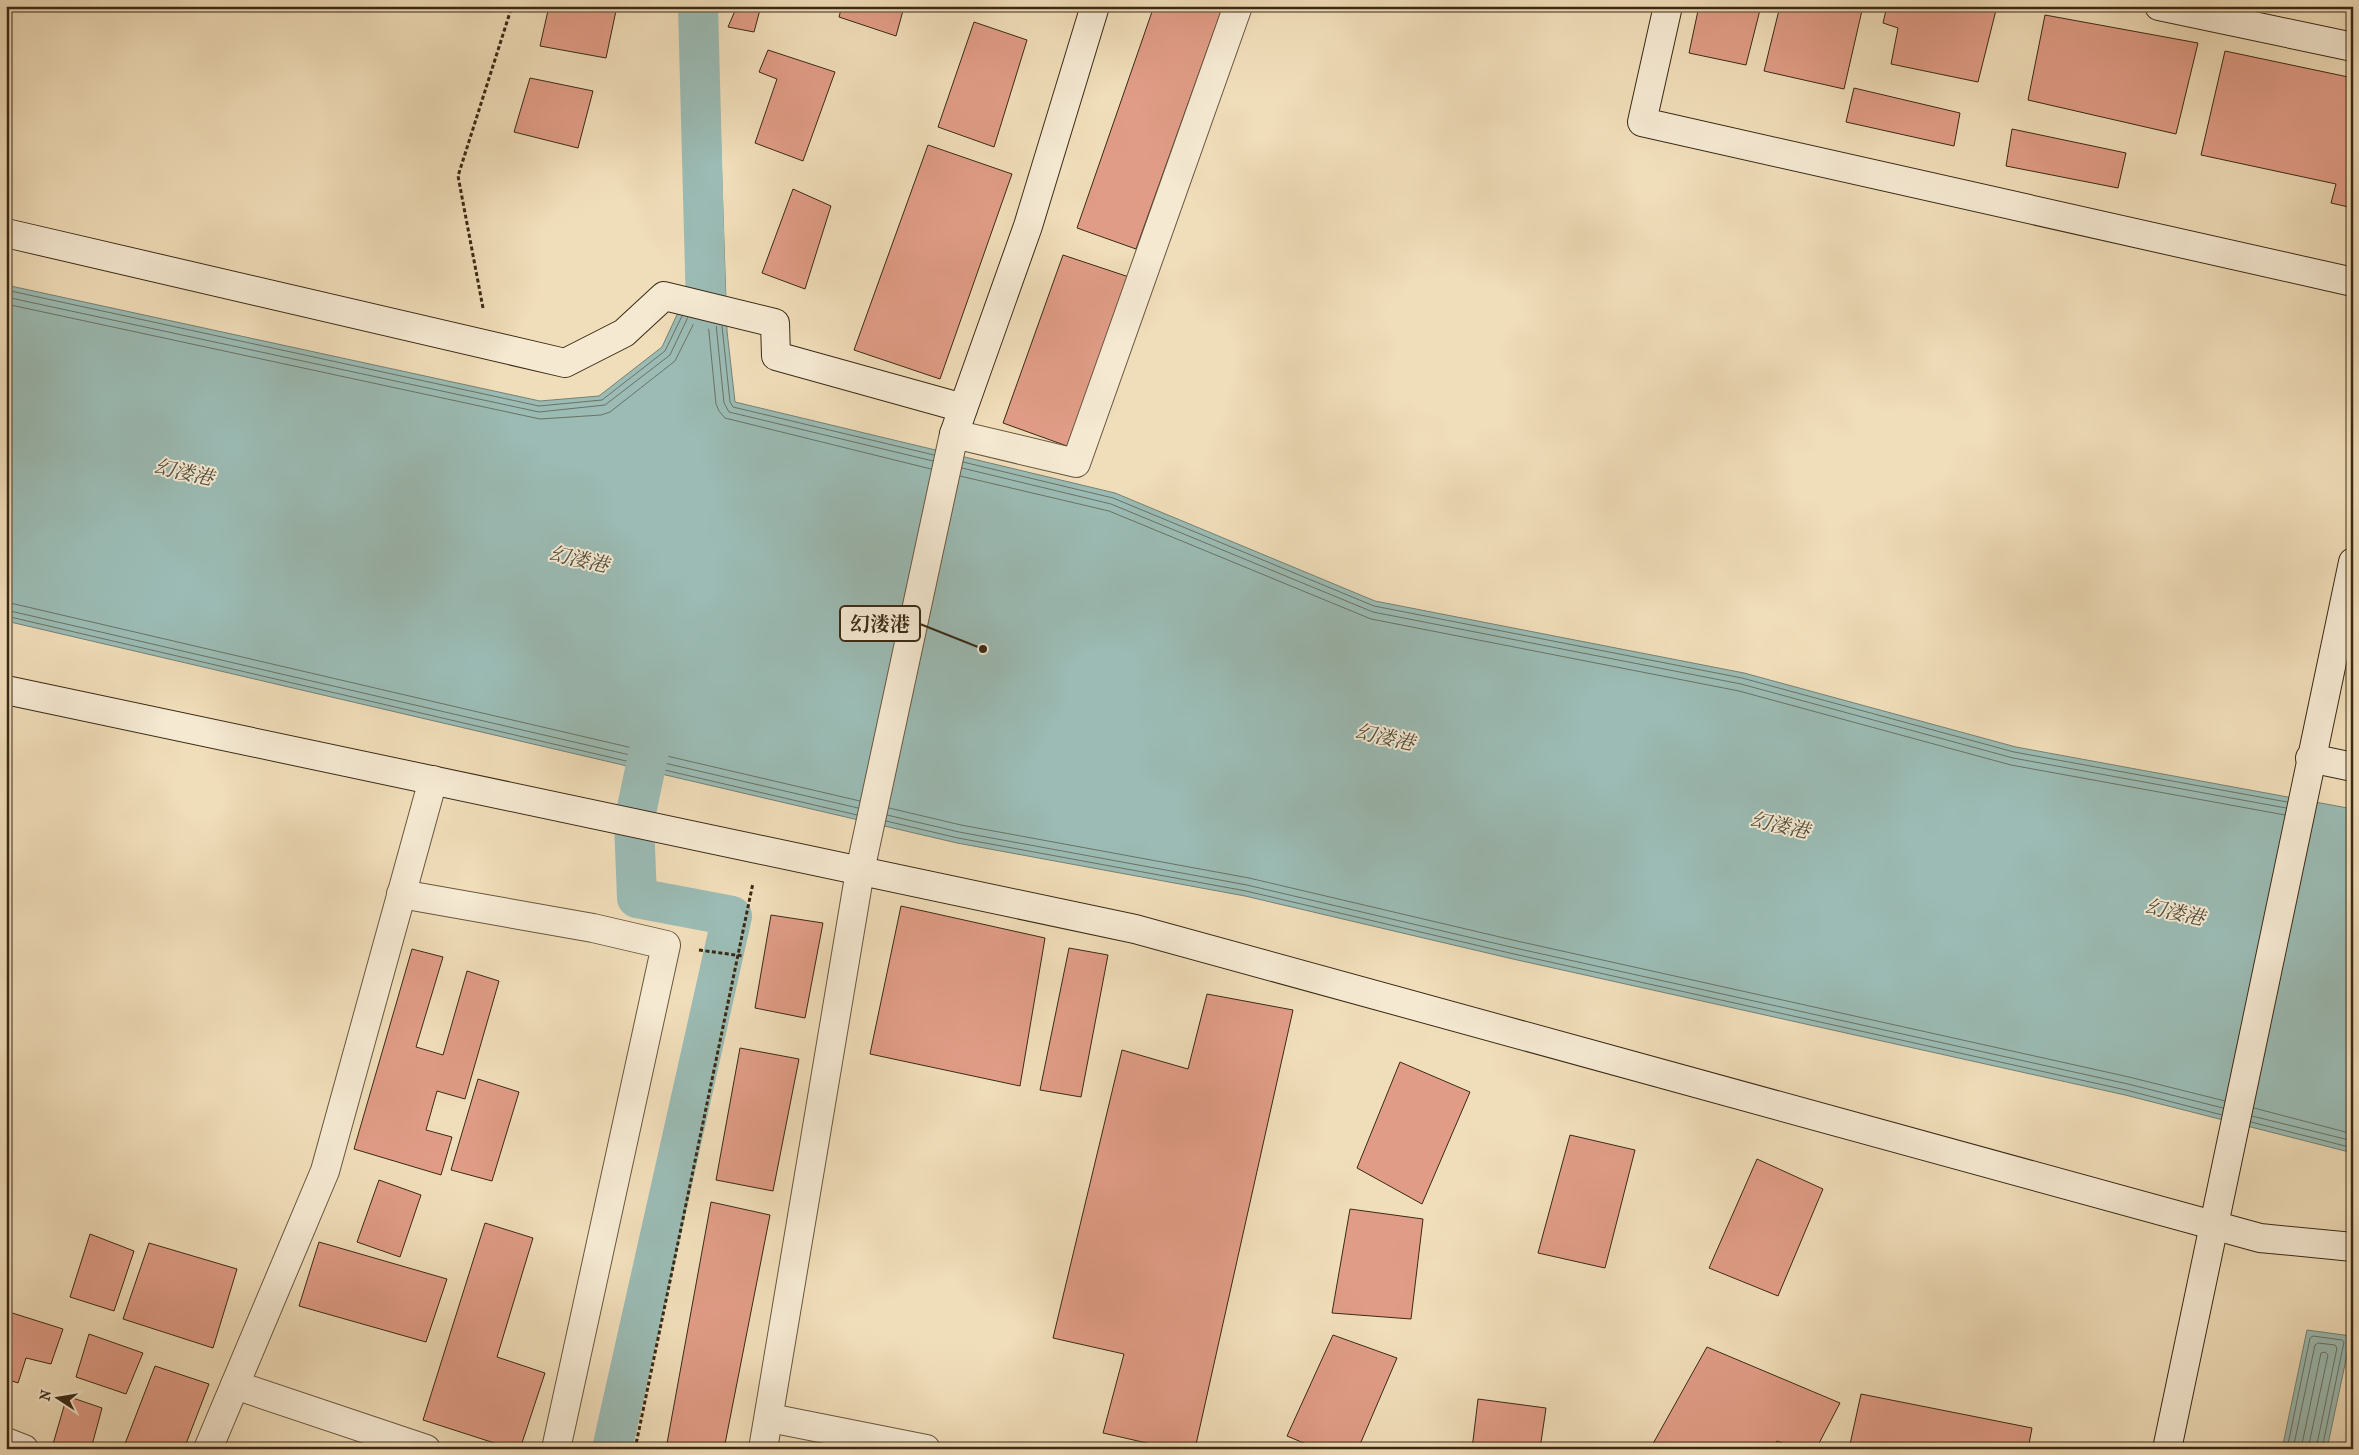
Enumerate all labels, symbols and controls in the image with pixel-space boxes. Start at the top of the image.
water label: 幻溇港 [152,455,219,491]
water label: 幻溇港 [547,542,614,578]
callout: 幻溇港 [840,606,920,641]
text: 幻溇港 [850,613,910,636]
water label: 幻溇港 [1353,720,1420,756]
water label: 幻溇港 [1748,808,1815,844]
water label: 幻溇港 [2143,895,2210,931]
north arrow [32,1372,82,1422]
text: N [36,1388,55,1402]

